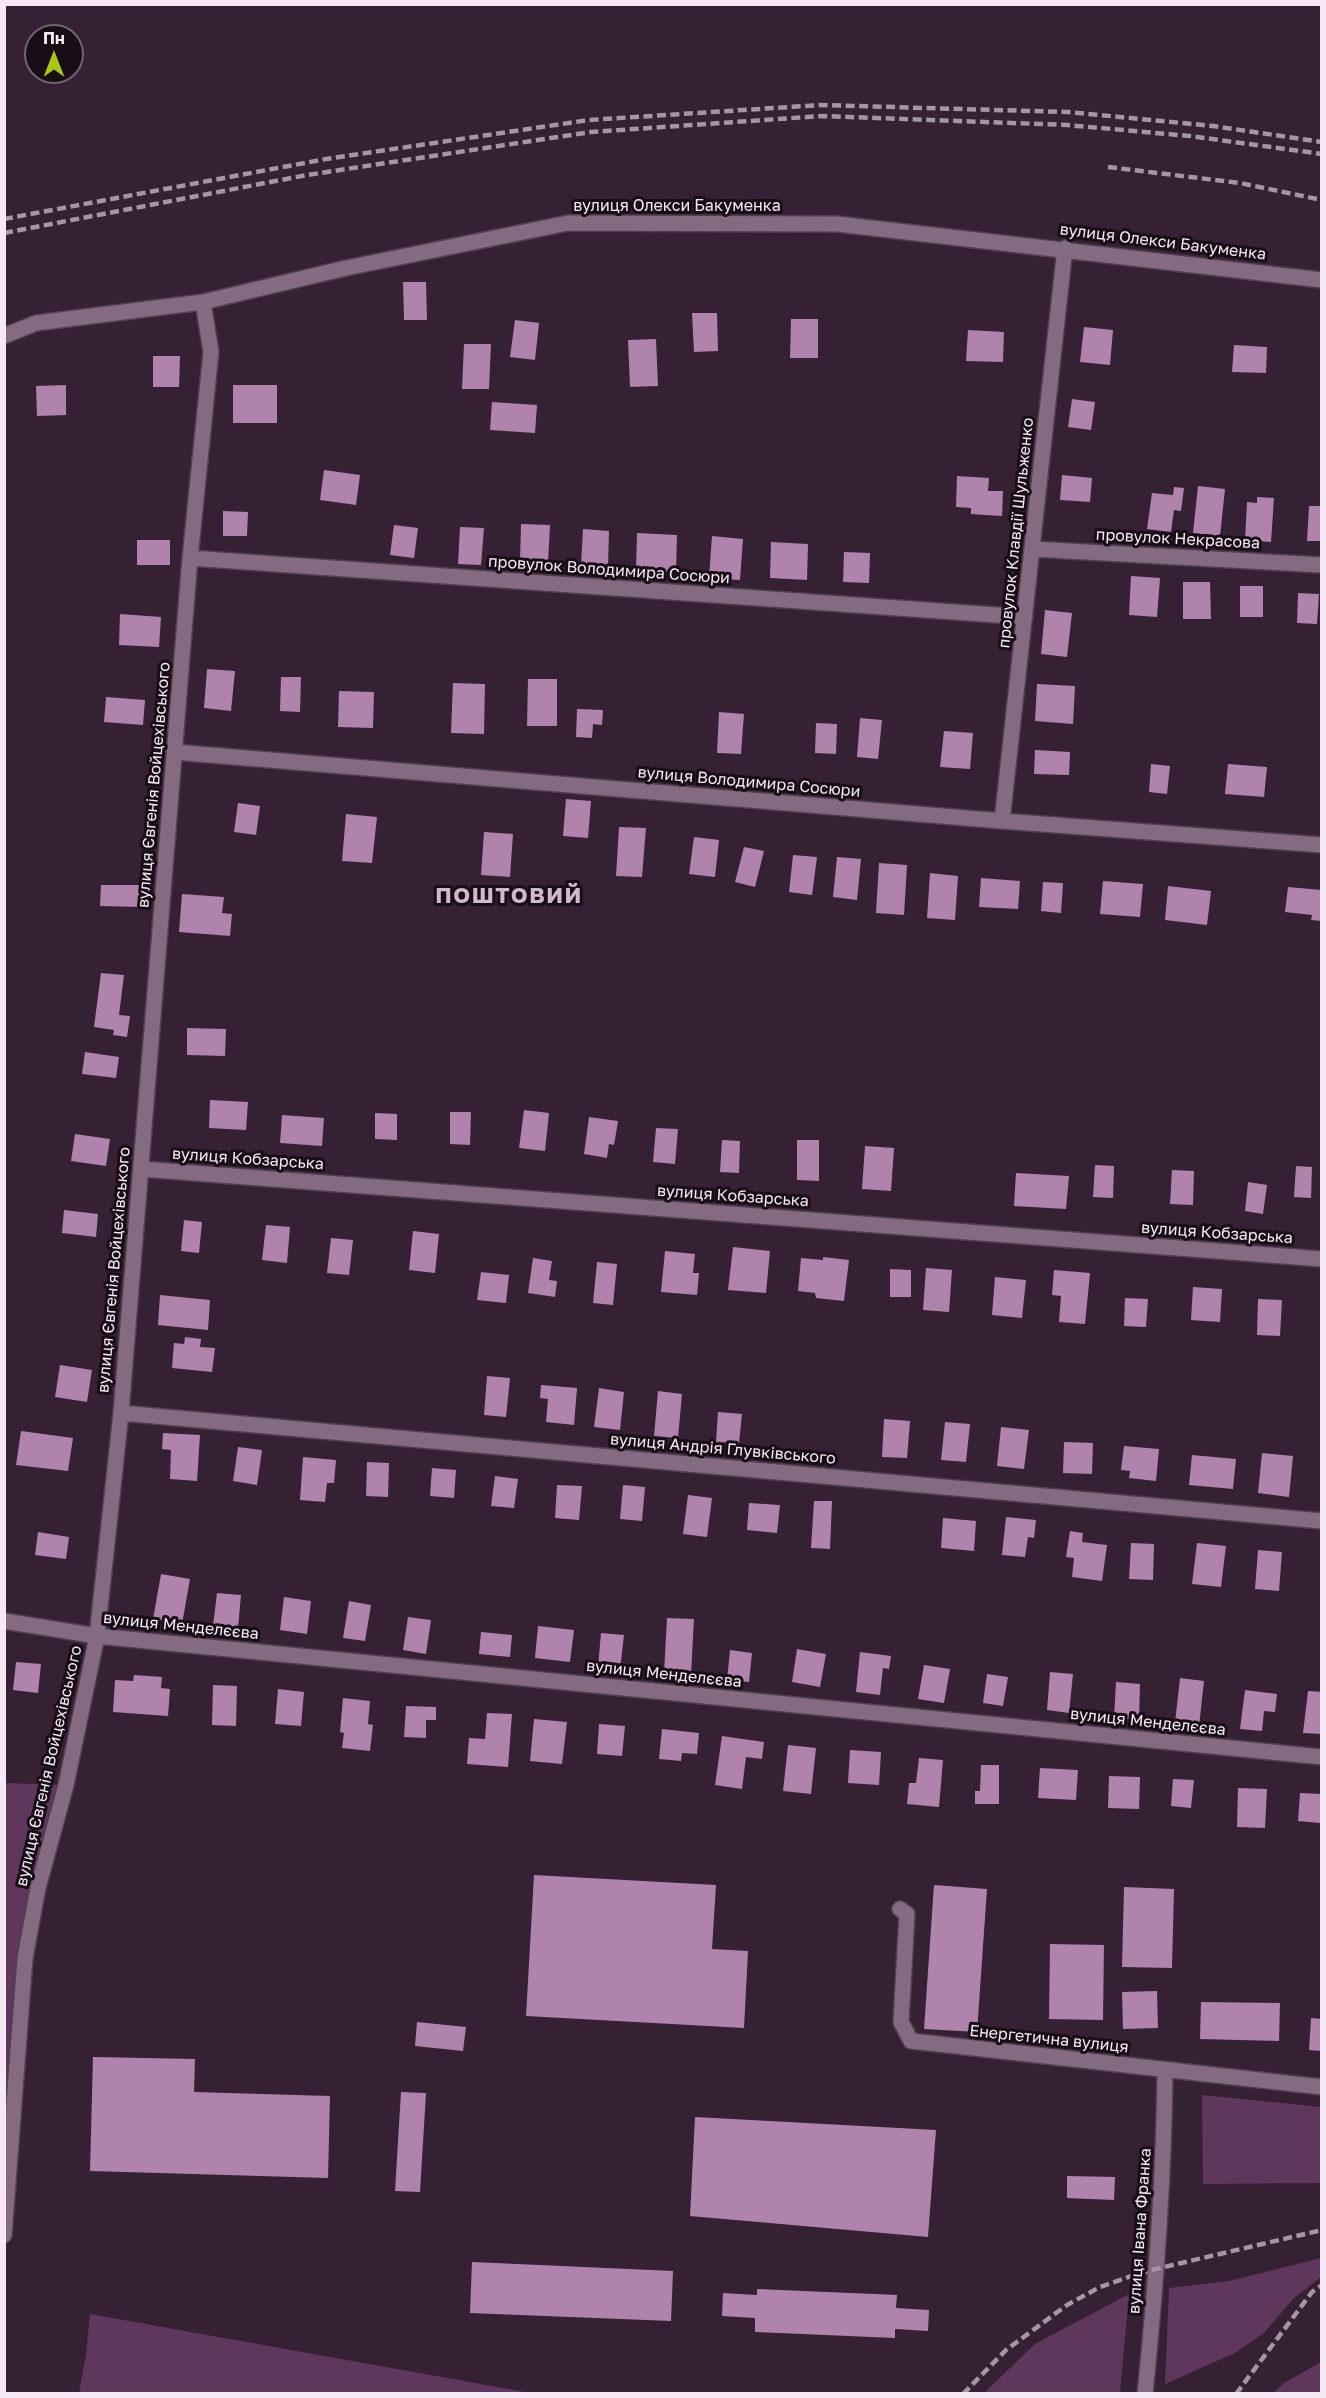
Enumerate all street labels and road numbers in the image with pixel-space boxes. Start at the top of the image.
street label: вулиця Олекси Бакуменка [573,196,781,216]
street label: вулиця Олекси Бакуменка [1059,220,1267,264]
street label: провулок Клавдії Шульженко [994,417,1038,649]
street label: провулок Некрасова [1095,525,1261,553]
street label: провулок Володимира Сосюри [487,552,731,588]
street label: вулиця Євгенія Войцехівського [134,661,174,909]
street label: вулиця Володимира Сосюри [637,763,861,801]
street label: вулиця Кобзарська [171,1144,325,1174]
street label: вулиця Євгенія Войцехівського [94,1146,134,1394]
street label: вулиця Кобзарська [656,1181,810,1211]
street label: вулиця Кобзарська [1140,1218,1294,1248]
street label: вулиця Андрія Глувківського [609,1430,837,1468]
street label: вулиця Менделєєва [102,1608,260,1644]
street label: вулиця Євгенія Войцехівського [12,1644,86,1888]
street label: вулиця Менделєєва [585,1656,743,1692]
street label: вулиця Менделєєва [1069,1704,1227,1740]
street label: Енергетична вулиця [968,2021,1130,2057]
street label: вулиця Івана Франка [1125,2148,1155,2314]

